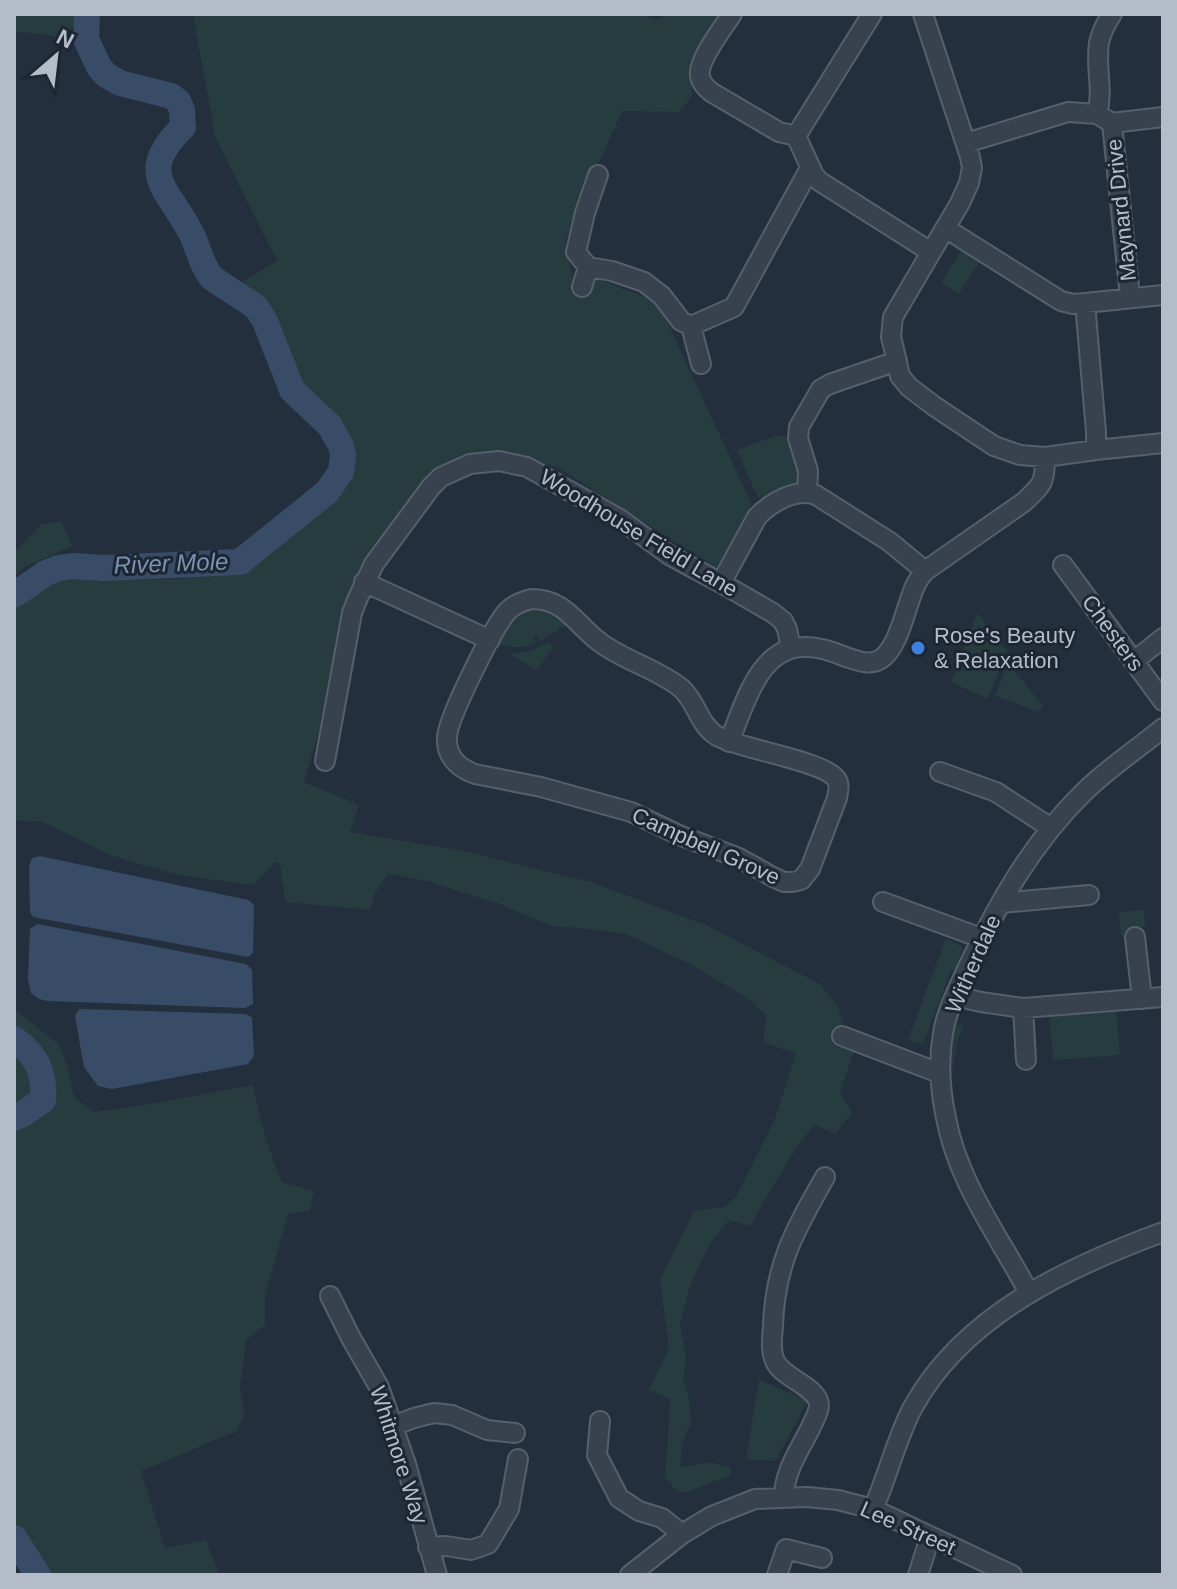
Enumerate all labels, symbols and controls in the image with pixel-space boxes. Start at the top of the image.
north arrow [16,16,96,96]
text: N [52,24,78,54]
street label: Maynard Drive [1101,138,1141,282]
street label: Woodhouse Field Lane [536,464,742,602]
water label: River Mole [113,548,229,578]
street label: Chesters [1077,590,1149,676]
place label: Rose's Beauty & Relaxation [934,623,1075,673]
marker: Rose's Beauty & Relaxation [909,639,927,657]
street label: Campbell Grove [628,802,784,890]
street label: Witherdale [940,911,1006,1017]
street label: Whitmore Way [365,1383,433,1527]
street label: Lee Street [857,1496,959,1560]

